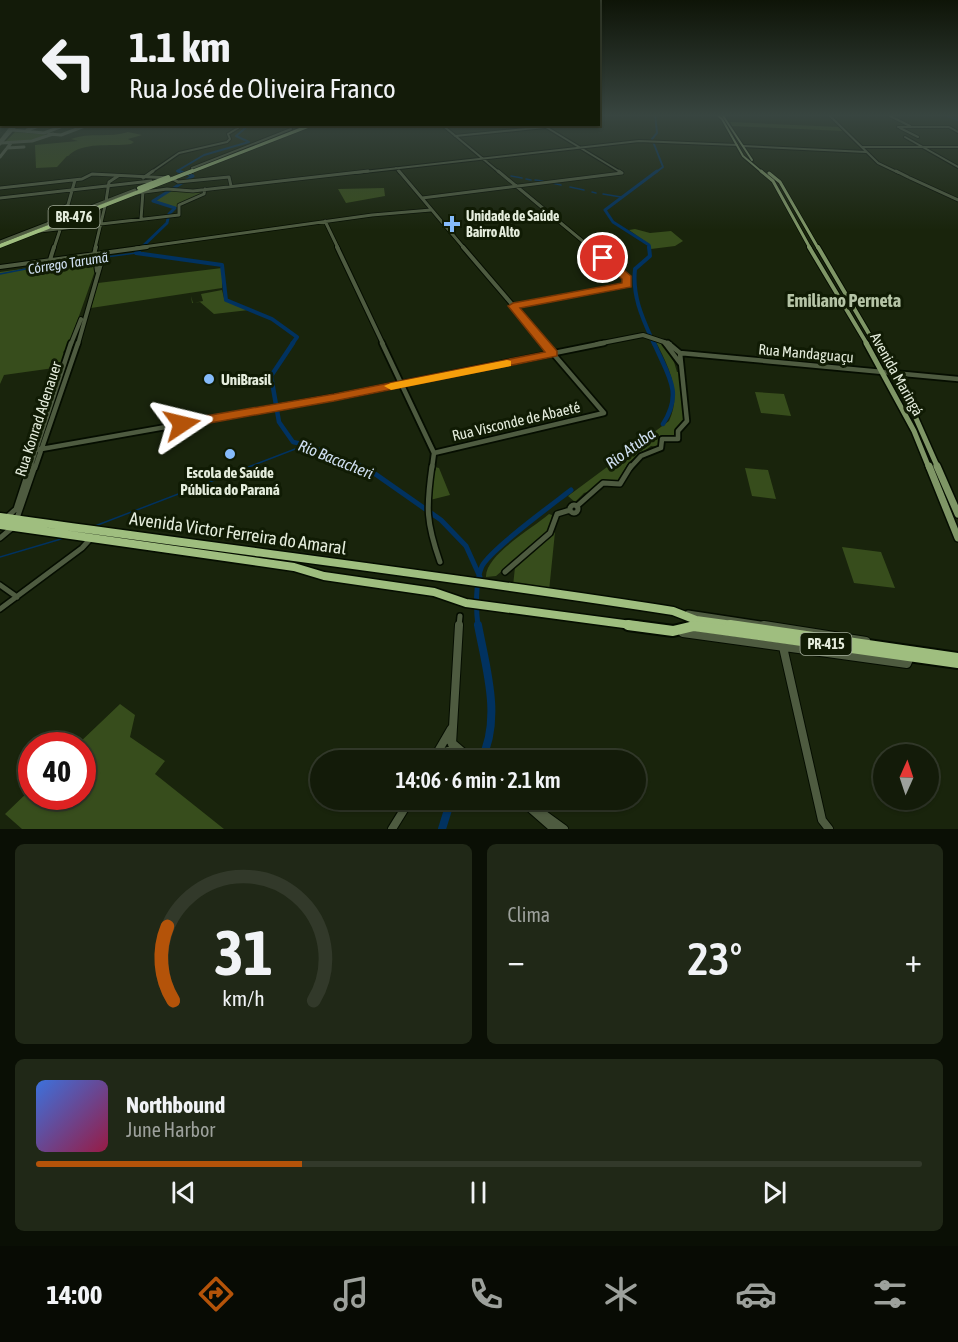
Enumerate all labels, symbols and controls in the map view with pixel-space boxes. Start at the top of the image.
text: 1.1 km [129,23,230,71]
icon: left [30,24,108,102]
text: Rua José de Oliveira Franco [129,73,396,104]
road number: BR-476 [48,206,100,228]
place label: Unidade de Saúde Bairro Alto [466,208,559,240]
marker: Unidade de Saúde Bairro Alto [443,215,461,233]
pin [577,232,628,283]
icon: arrive [586,241,619,274]
water label: Córrego Tarumã [27,249,110,277]
district label: Emiliano Perneta [787,290,901,311]
street label: Avenida Maringá [867,329,927,419]
street label: Rua Mandaguaçu [758,340,854,366]
street label: Rua Konrad Adenauer [11,359,65,478]
place label: UniBrasil [221,371,273,388]
marker: UniBrasil [202,372,216,386]
position arrow [150,392,214,456]
street label: Rua Visconde de Abaeté [450,398,582,444]
water label: Rio Atuba [602,424,659,472]
water label: Rio Bacacheri [296,436,376,482]
marker: Escola de Saúde Pública do Paraná [223,447,237,461]
place label: Escola de Saúde Pública do Paraná [180,464,280,498]
street label: Avenida Victor Ferreira do Amaral [128,507,348,559]
road number: PR-415 [800,633,852,655]
speed limit sign: 40 [18,732,96,810]
north arrow [873,744,939,810]
map controls [873,744,939,810]
text: 14:06 · 6 min · 2.1 km [395,767,561,793]
text: Clima [508,903,550,926]
text: 31 [214,917,273,988]
text: 23° [687,933,742,985]
text: − [508,941,525,979]
text: + [905,941,922,979]
text: km/h [222,986,265,1011]
text: Northbound [126,1092,225,1118]
text: June Harbor [126,1118,215,1141]
icon: previous [167,1176,200,1209]
icon: pause [462,1176,495,1209]
icon: next [758,1176,791,1209]
icon: directions [195,1273,237,1315]
icon: music [330,1273,372,1315]
icon: phone [465,1273,507,1315]
icon: climate [600,1273,642,1315]
icon: car [735,1273,777,1315]
icon: filters [869,1273,911,1315]
text: 14:00 [46,1279,103,1310]

